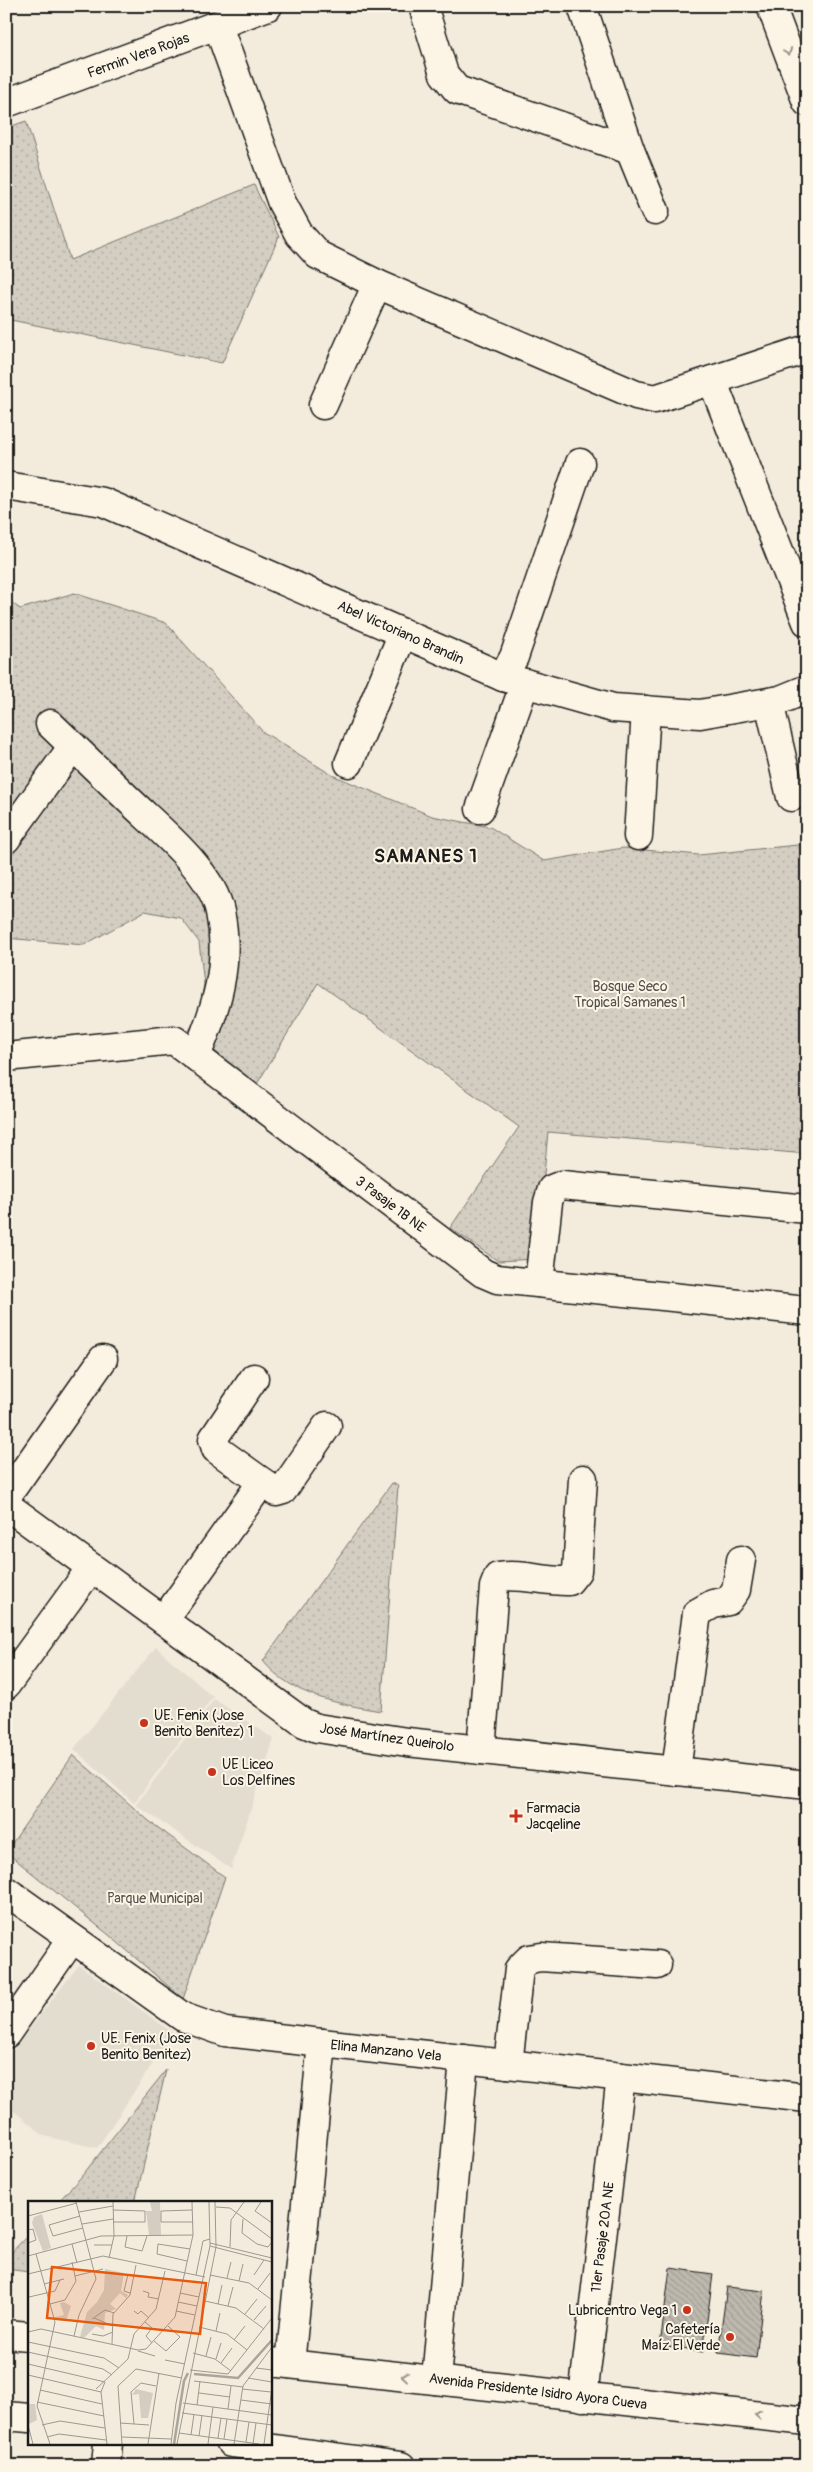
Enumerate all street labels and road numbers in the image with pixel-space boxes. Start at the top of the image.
street label: Fermin Vera Rojas [85,29,192,82]
street label: Abel Victoriano Brandin [335,597,467,668]
street label: 3 Pasaje 1B NE [352,1172,429,1236]
street label: José Martínez Queirolo [319,1720,456,1755]
street label: Elina Manzano Vela [329,2036,442,2065]
street label: 11er Pasaje 20A NE [587,2181,618,2294]
street label: Avenida Presidente Isidro Ayora Cueva [428,2370,648,2413]

